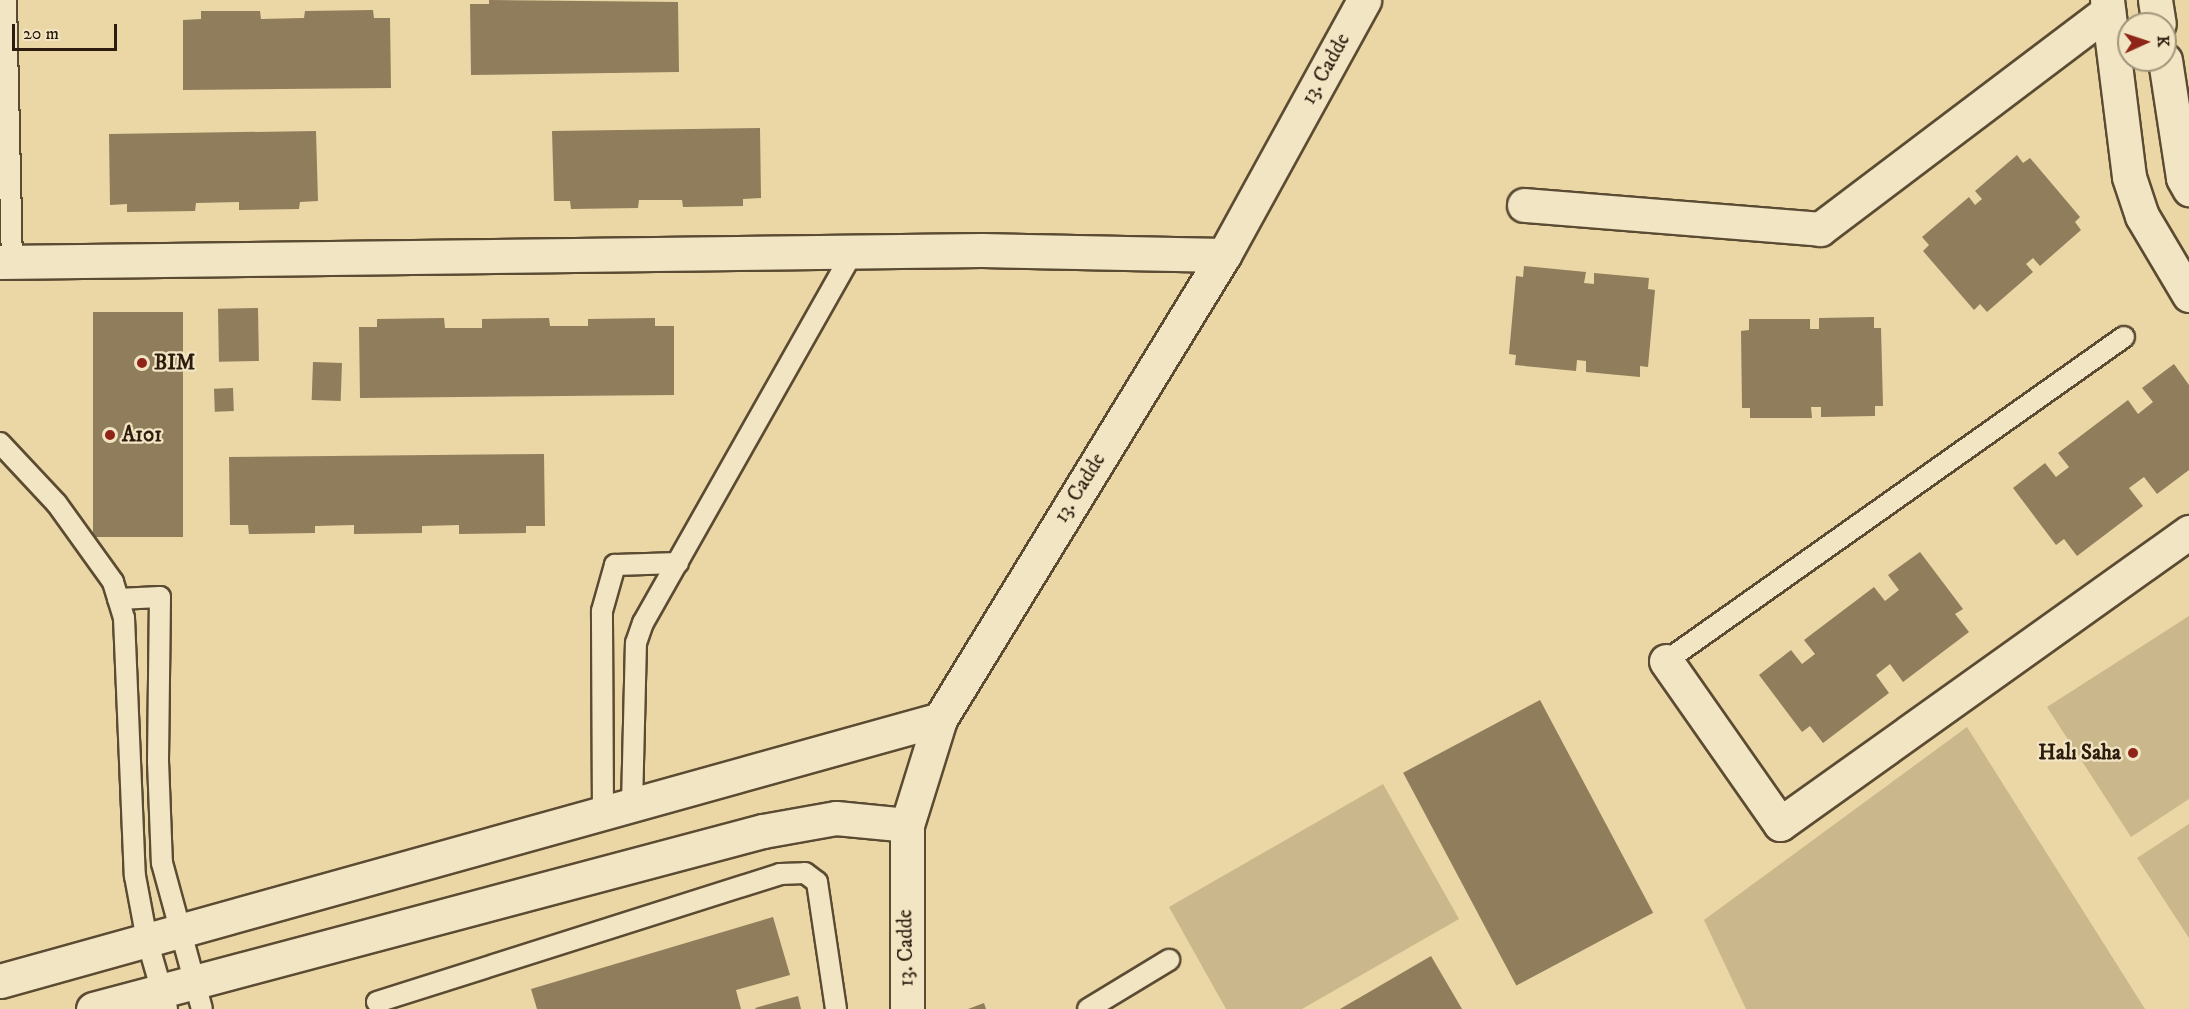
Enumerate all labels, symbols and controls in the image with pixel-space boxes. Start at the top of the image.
scale bar [15,12,120,50]
north arrow [2117,12,2177,72]
text: 20 m [23,23,59,45]
street label: 13. Cadde [1296,29,1356,109]
text: K [2153,35,2173,47]
place label: BIM [154,350,195,376]
marker: BIM [135,356,149,370]
place label: A101 [122,422,162,448]
marker: A101 [103,428,117,442]
street label: 13. Cadde [1049,448,1111,528]
place label: Halı Saha [2038,740,2121,766]
marker: Halı Saha [2126,746,2140,760]
street label: 13. Cadde [893,909,919,987]

